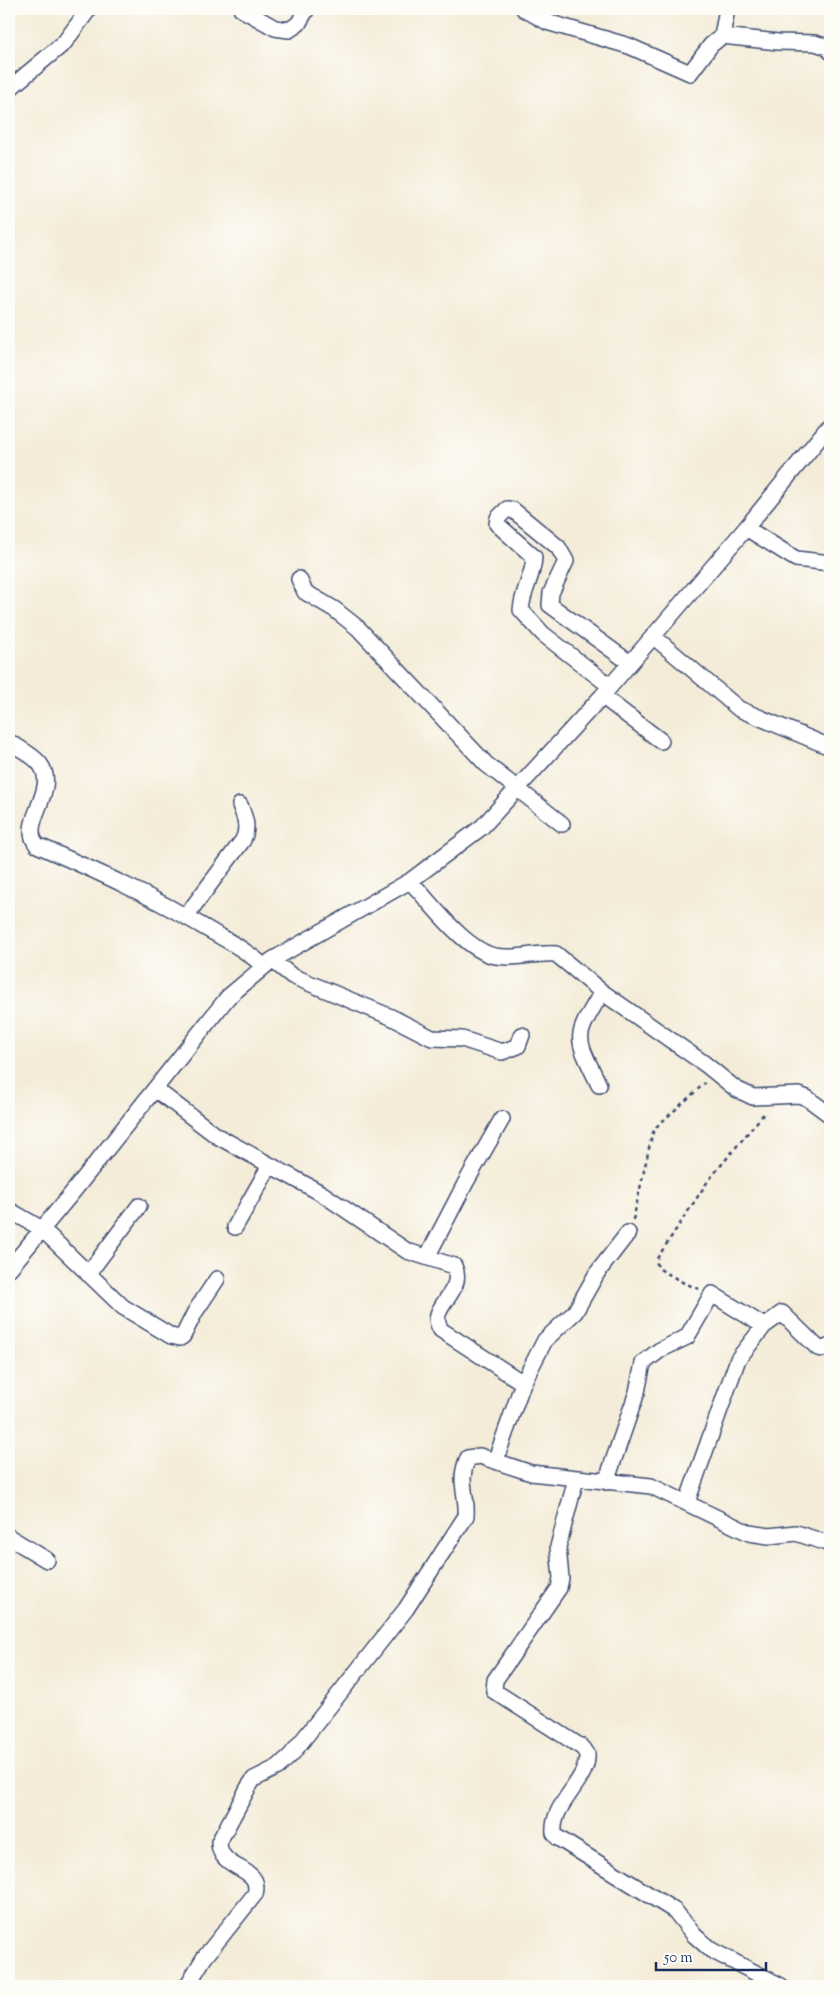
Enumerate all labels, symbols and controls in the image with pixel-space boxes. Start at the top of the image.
scale bar [656,1940,766,1972]
text: 50 m [663,1948,693,1969]

